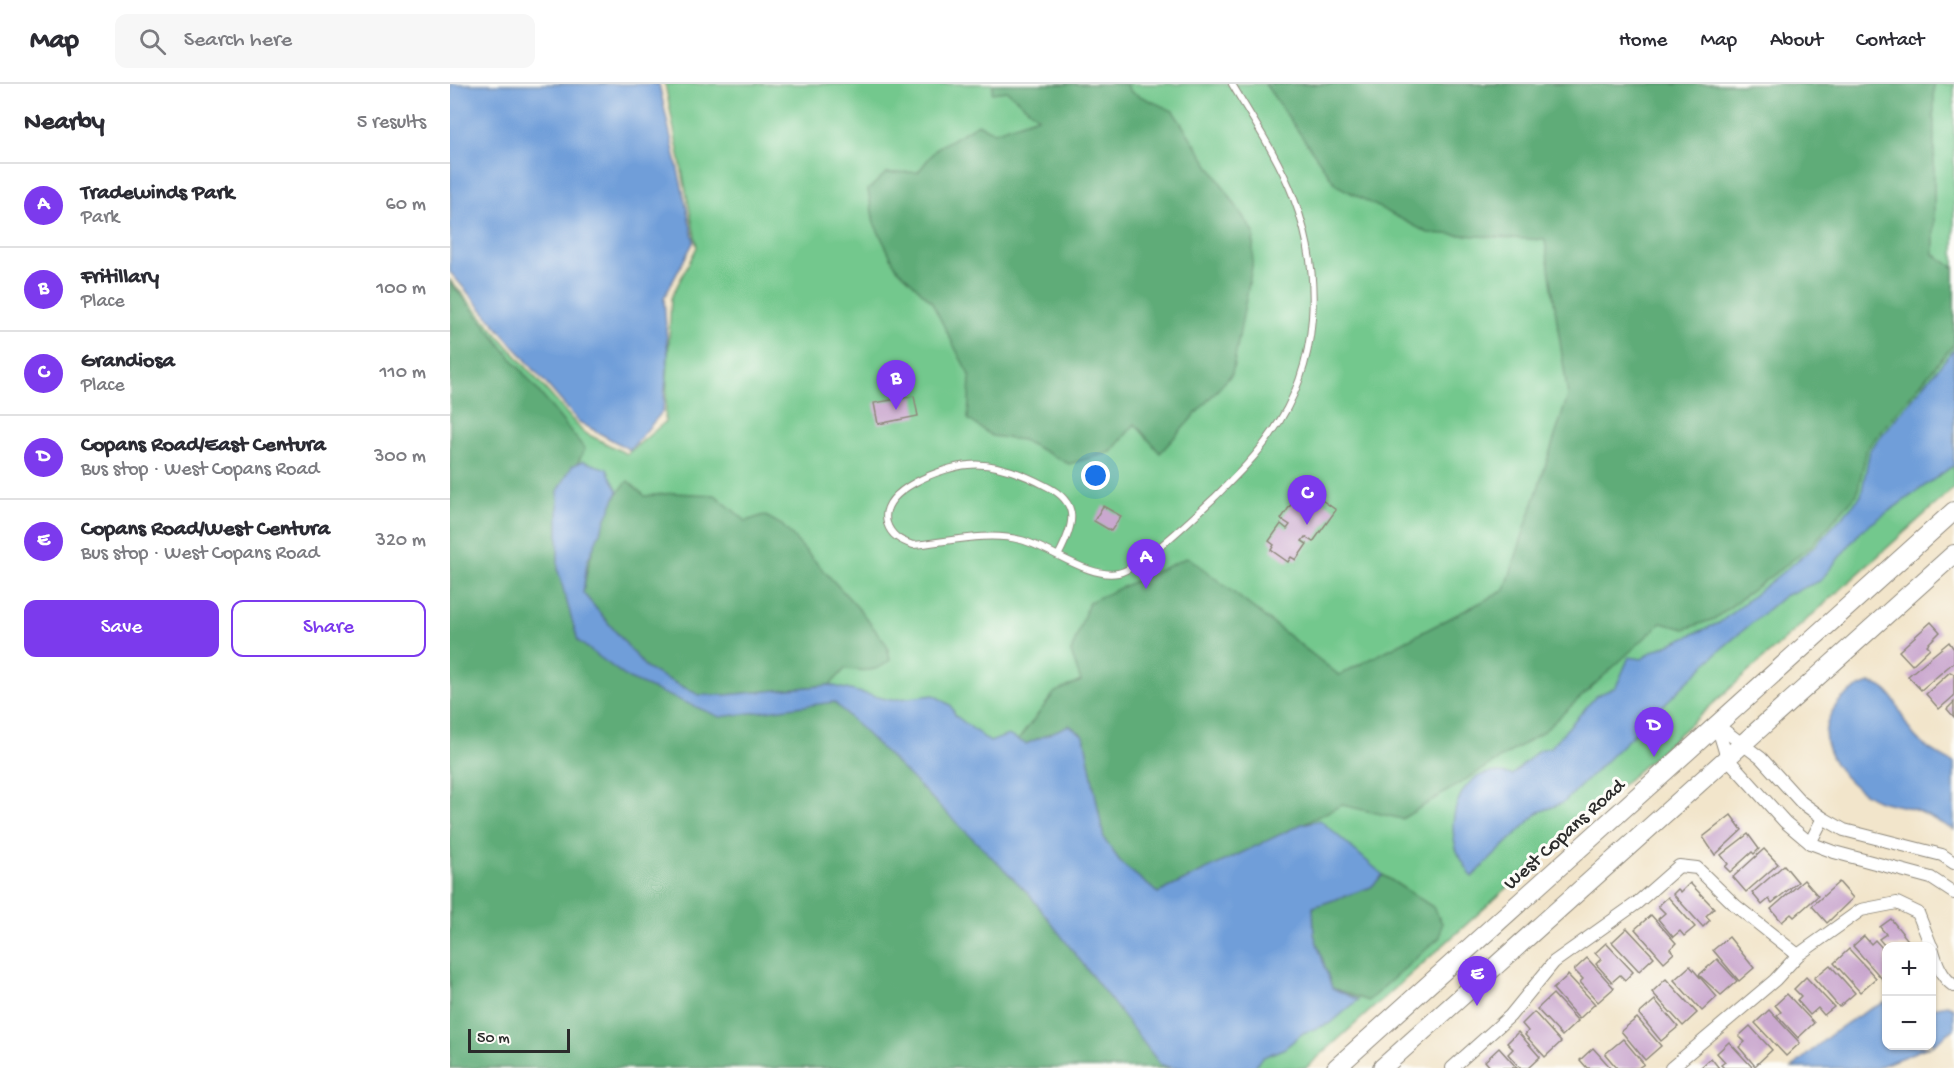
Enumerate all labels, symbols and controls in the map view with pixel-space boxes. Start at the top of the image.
search box [115,14,535,68]
text: Map [30,25,79,58]
icon: search [136,25,169,58]
text: Search here [184,28,292,54]
text: Home [1619,29,1667,54]
text: Map [1700,29,1737,54]
text: About [1770,29,1823,54]
text: Contact [1856,29,1924,54]
text: Nearby [24,108,105,139]
text: 5 results [357,112,426,135]
text: Tradewinds Park [81,181,234,207]
text: A [38,194,49,217]
text: 60 m [386,194,426,217]
text: Park [81,207,119,230]
text: Fritillary [81,265,159,291]
text: B [38,278,49,301]
text: 100 m [376,278,426,301]
text: Place [81,291,125,314]
text: Grandiosa [81,349,175,375]
pin: B [876,360,916,410]
text: C [38,362,49,385]
text: 110 m [380,362,426,385]
text: Place [81,375,125,398]
text: Copans Road/East Centura [81,433,326,459]
text: D [37,446,50,469]
text: 300 m [374,446,426,469]
text: Bus stop · West Copans Road [81,459,319,482]
your location [1081,461,1110,490]
pin: C [1288,476,1326,525]
text: Copans Road/West Centura [81,517,330,543]
text: E [37,530,50,553]
text: 320 m [376,530,426,553]
pin: A [1126,540,1166,589]
text: Bus stop · West Copans Road [81,543,319,566]
button: Save [24,600,219,657]
button: Share [231,600,426,657]
pin: D [1634,708,1674,757]
street label: West Copans Road [1500,774,1632,896]
map controls [1882,942,1936,1050]
button: + [1882,942,1936,996]
pin: E [1458,956,1496,1006]
button: − [1882,996,1936,1050]
scale bar [468,1026,570,1054]
text: 50 m [477,1030,510,1049]

